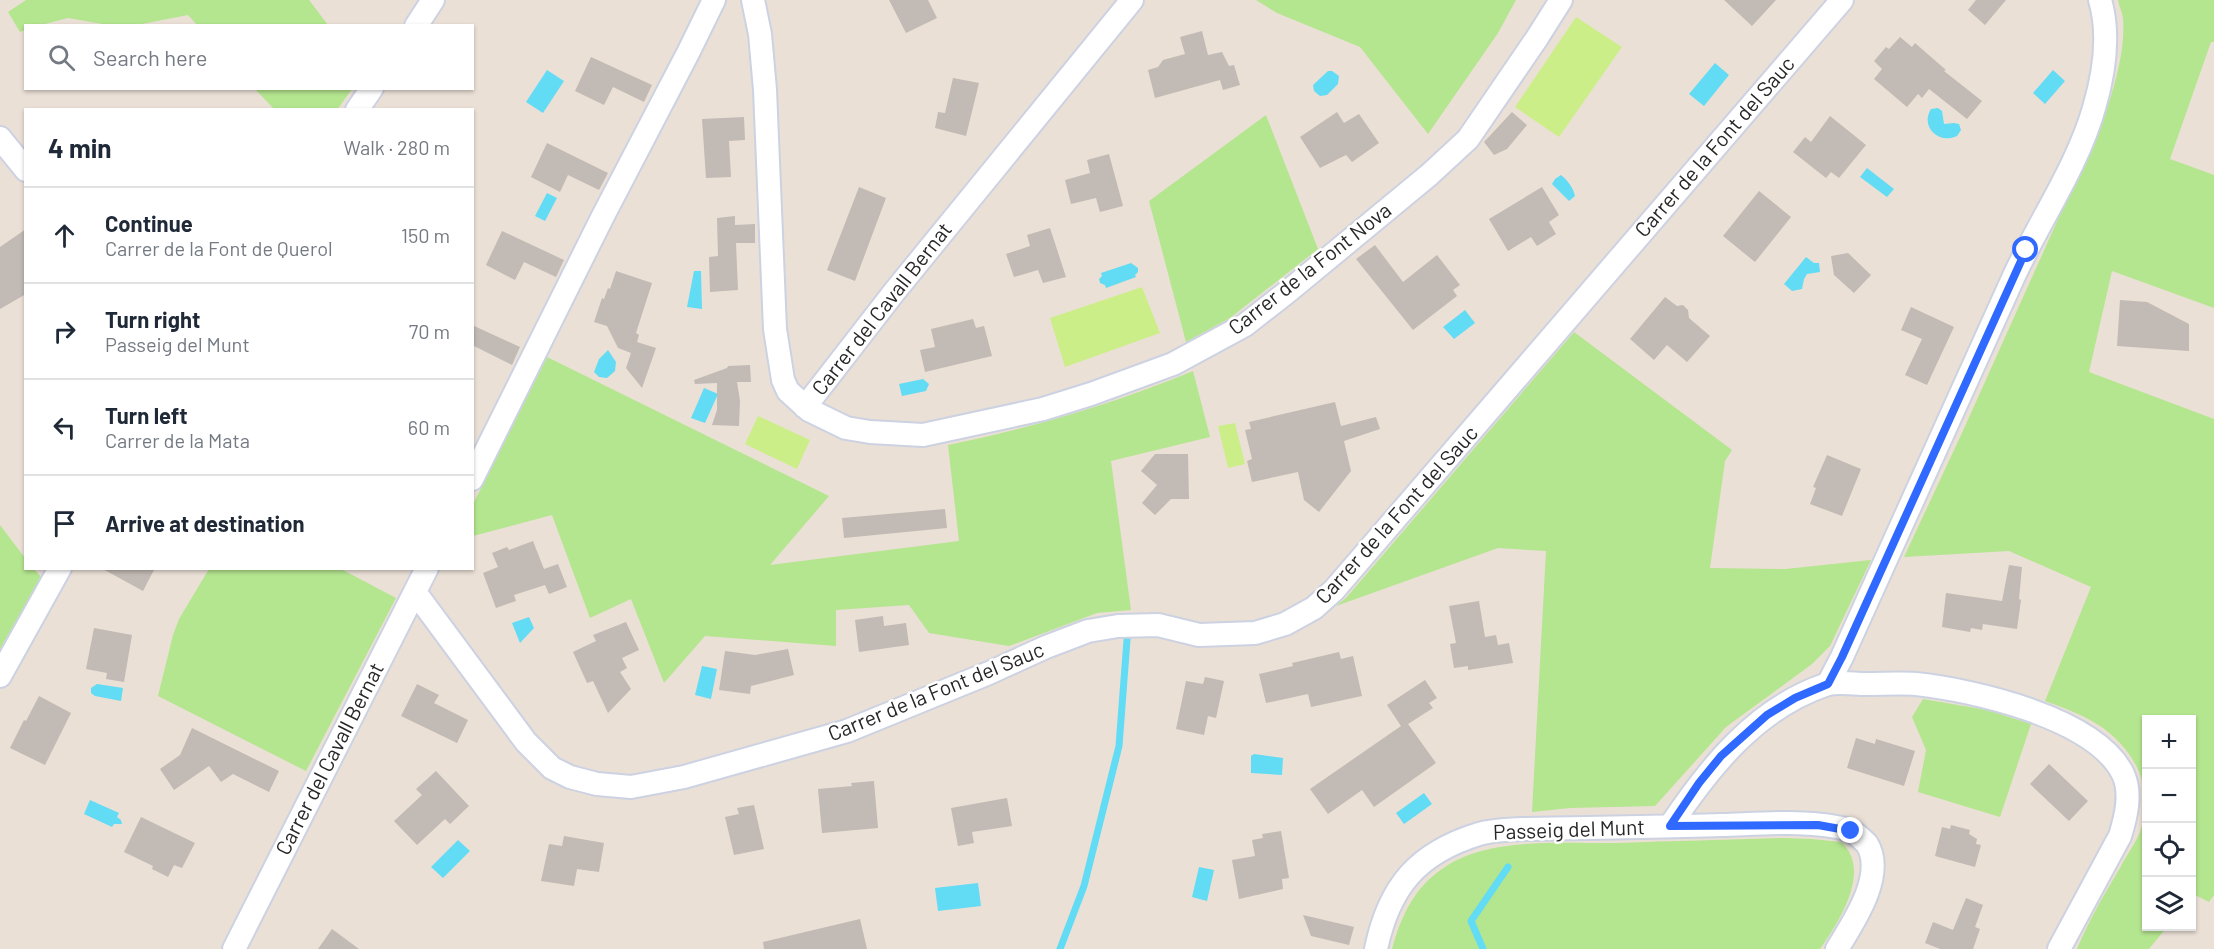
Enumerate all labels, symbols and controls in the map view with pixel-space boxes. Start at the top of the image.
search box [24,24,474,90]
icon: search [45,41,78,74]
text: Search here [93,44,207,70]
street label: Carrer de la Font del Sauc [1629,51,1799,241]
text: 4 min [48,132,112,163]
text: Walk · 280 m [343,135,450,159]
street label: Carrer de la Font Nova [1223,197,1395,339]
text: Continue [105,210,193,236]
street label: Carrer del Cavall Bernat [806,217,956,399]
icon: ahead [48,219,81,252]
text: 150 m [401,223,450,247]
text: Carrer de la Font de Querol [105,236,333,260]
route start [2012,236,2038,262]
text: Turn right [105,306,200,332]
icon: right [48,315,81,348]
text: 70 m [409,319,450,343]
text: Passeig del Munt [105,332,250,356]
text: Turn left [105,402,188,428]
icon: left [48,411,81,444]
text: 60 m [408,415,450,439]
street label: Carrer de la Font del Sauc [1309,420,1482,608]
text: Carrer de la Mata [105,428,250,452]
icon: arrive [48,507,81,540]
text: Arrive at destination [105,510,304,536]
street label: Carrer de la Font del Sauc [824,636,1047,745]
street label: Carrer del Cavall Bernat [269,658,388,859]
map controls [2142,715,2196,931]
button: + [2142,715,2196,769]
button: − [2142,769,2196,823]
street label: Passeig del Munt [1493,813,1645,844]
route end [1837,817,1863,843]
button: locate [2142,823,2196,877]
button: layers [2142,877,2196,931]

